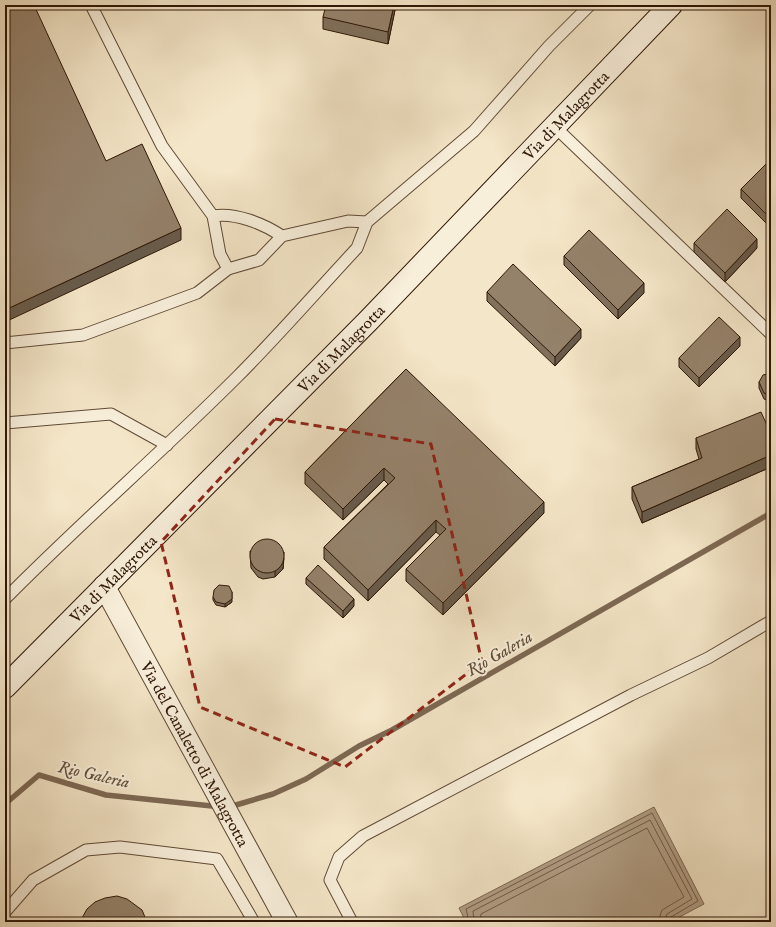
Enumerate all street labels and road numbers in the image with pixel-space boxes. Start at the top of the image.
street label: Via di Malagrotta [519,68,614,166]
street label: Via di Malagrotta [294,301,390,399]
street label: Via di Malagrotta [66,532,162,629]
street label: Via del Canaletto di Malagrotta [135,658,252,851]

